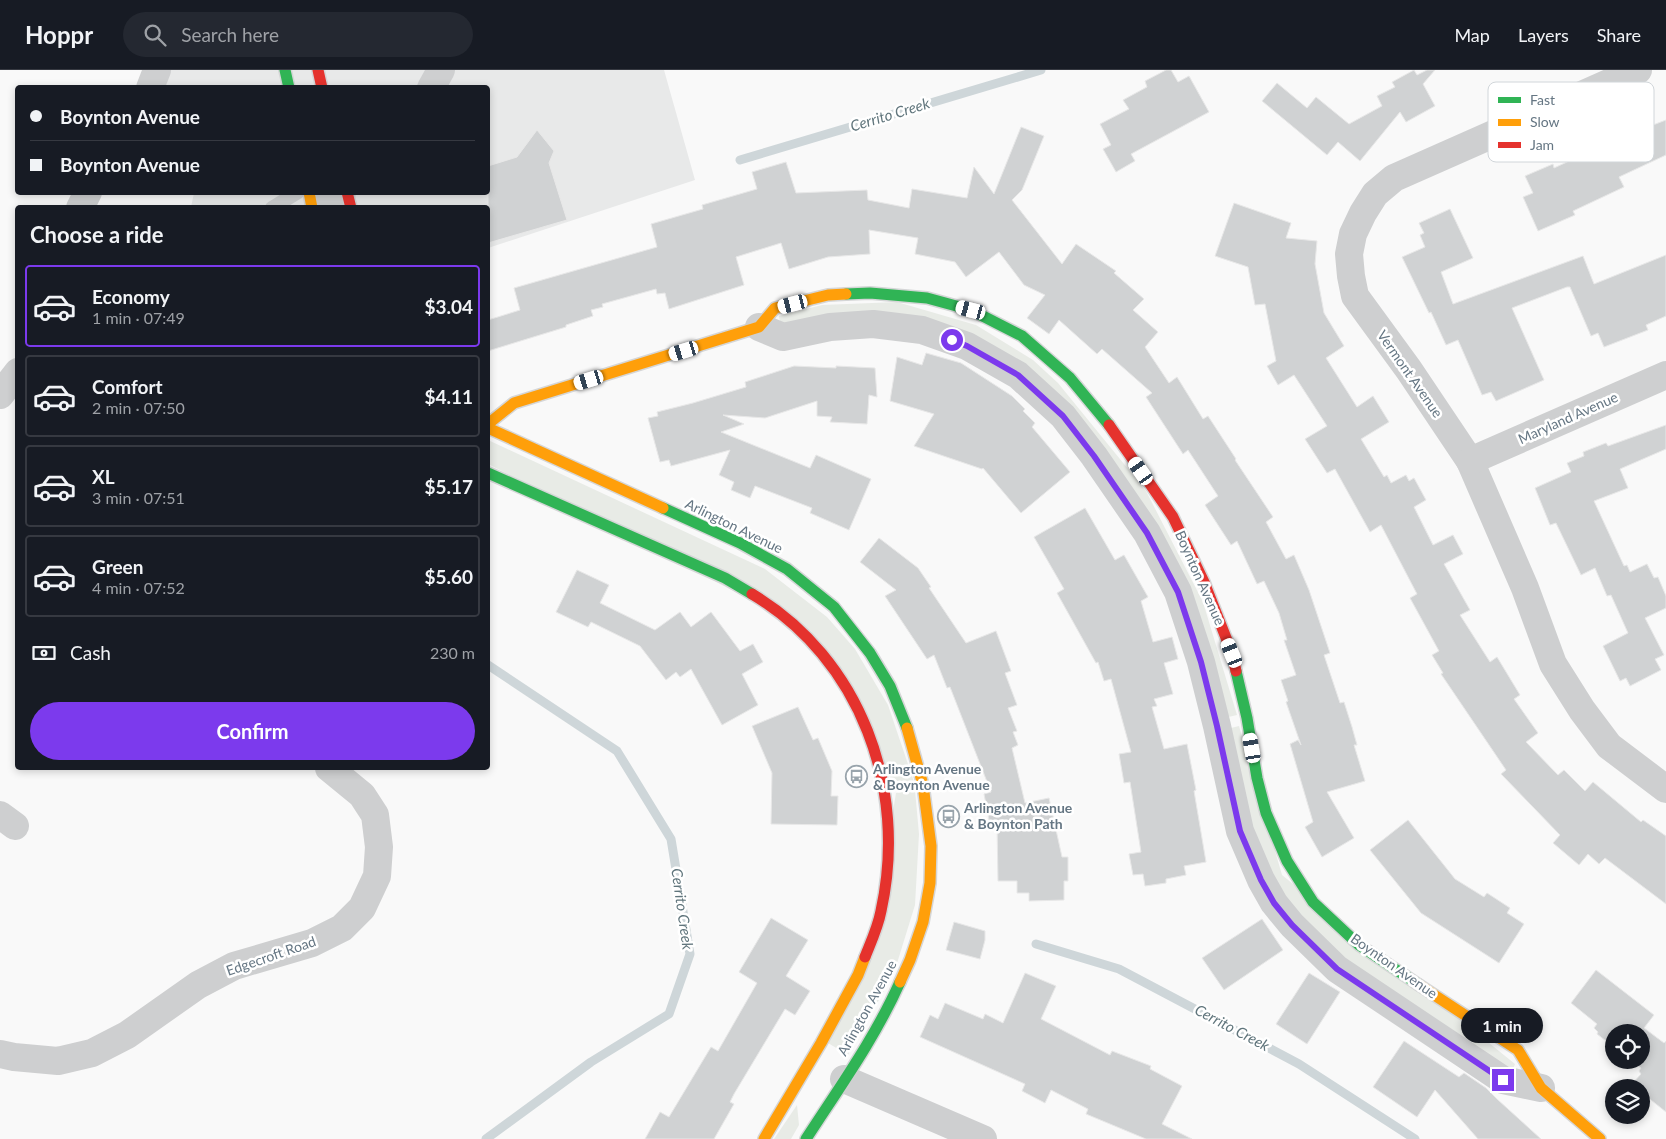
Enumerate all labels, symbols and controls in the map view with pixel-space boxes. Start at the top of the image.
search box [123,12,473,57]
text: Hoppr [25,20,93,49]
icon: search [141,21,169,49]
text: Search here [181,23,279,46]
text: Map [1454,24,1490,46]
text: Layers [1518,24,1569,46]
text: Share [1597,24,1641,46]
legend [1488,82,1654,162]
text: Fast [1530,91,1555,108]
water label: Cerrito Creek [848,93,932,135]
text: Boynton Avenue [60,105,200,128]
text: Slow [1530,113,1560,130]
text: Jam [1530,136,1554,153]
text: Boynton Avenue [60,153,200,176]
text: Choose a ride [30,221,164,248]
icon: car [32,284,77,329]
text: Economy [92,285,170,308]
car [776,293,809,315]
text: $3.04 [424,295,473,318]
car [954,299,987,321]
text: 1 min · 07:49 [92,308,185,327]
street label: Vermont Avenue [1374,327,1447,421]
route start [941,329,963,351]
car [667,339,700,363]
car [572,368,605,392]
icon: car [32,374,77,419]
text: Comfort [92,375,163,398]
text: $4.11 [424,385,473,408]
street label: Maryland Avenue [1515,388,1620,447]
text: 2 min · 07:50 [92,398,185,417]
car [1126,454,1155,488]
icon: car [32,464,77,509]
text: XL [92,465,115,488]
text: $5.17 [424,475,473,498]
text: 3 min · 07:51 [92,488,185,507]
street label: Arlington Avenue [683,495,786,557]
street label: Boynton Avenue [1172,528,1229,628]
icon: car [32,554,77,599]
text: Green [92,555,143,578]
text: $5.60 [424,565,473,588]
text: 4 min · 07:52 [92,578,185,597]
car [1219,636,1244,670]
icon: cash [30,639,58,667]
text: Cash [70,641,111,664]
text: 230 m [430,643,475,662]
button: Confirm [30,702,475,760]
car [1242,732,1261,764]
place label: Arlington Avenue & Boynton Avenue [872,760,990,793]
bus stop icon: Arlington Avenue & Boynton Avenue [845,765,869,789]
place label: Arlington Avenue & Boynton Path [963,799,1073,832]
bus stop icon: Arlington Avenue & Boynton Path [936,804,960,828]
water label: Cerrito Creek [668,867,698,952]
street label: Boynton Avenue [1348,929,1441,1002]
street label: Edgecroft Road [224,932,318,979]
street label: Arlington Avenue [833,957,900,1058]
water label: Cerrito Creek [1192,1000,1274,1055]
callout: 1 min [1462,1008,1544,1042]
text: 1 min [1482,1016,1522,1035]
map controls [1605,1024,1650,1124]
button: locate [1605,1024,1650,1069]
route end [1492,1069,1514,1091]
button: layers [1605,1079,1650,1124]

